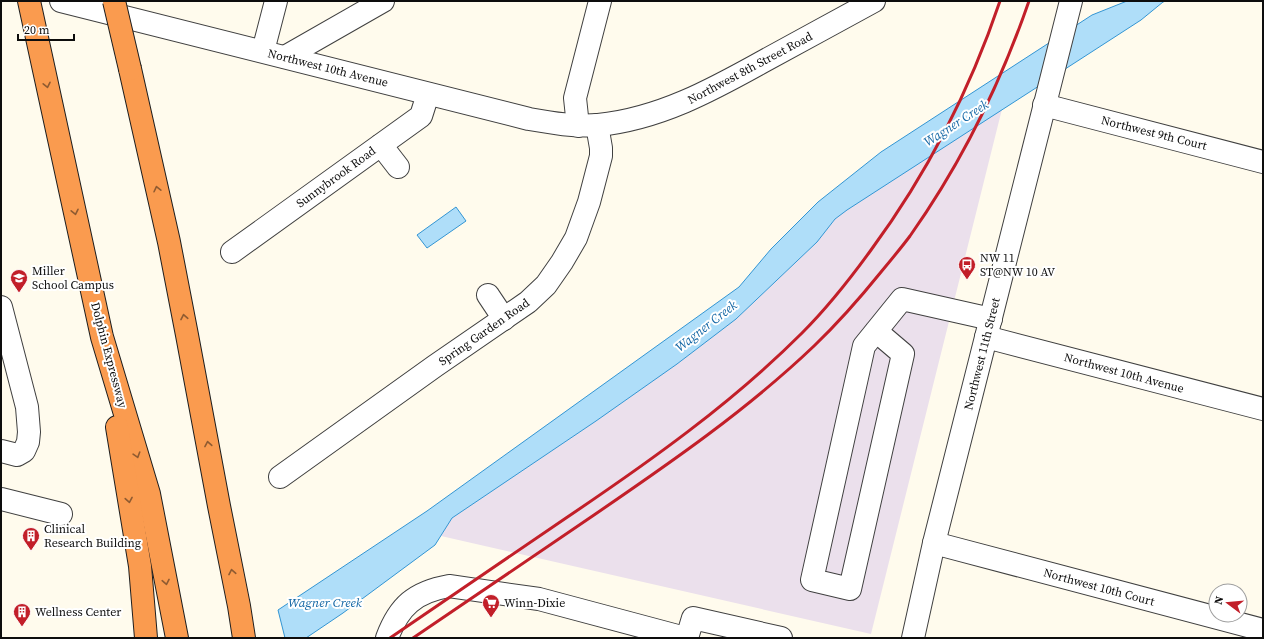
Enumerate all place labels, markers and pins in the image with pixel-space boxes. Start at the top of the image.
place label: NW 11 ST@NW 10 AV [980,250,1055,280]
bus stop icon: NW 11 ST@NW 10 AV [957,255,977,280]
place label: Miller School Campus [32,263,114,293]
school or university icon: Miller School Campus [9,268,29,293]
place label: Clinical Research Building [44,521,141,551]
building icon: Clinical Research Building [21,526,41,551]
supermarket icon: Winn-Dixie [481,593,501,618]
place label: Winn-Dixie [504,595,565,611]
building icon: Wellness Center [12,602,32,627]
place label: Wellness Center [35,604,121,620]

